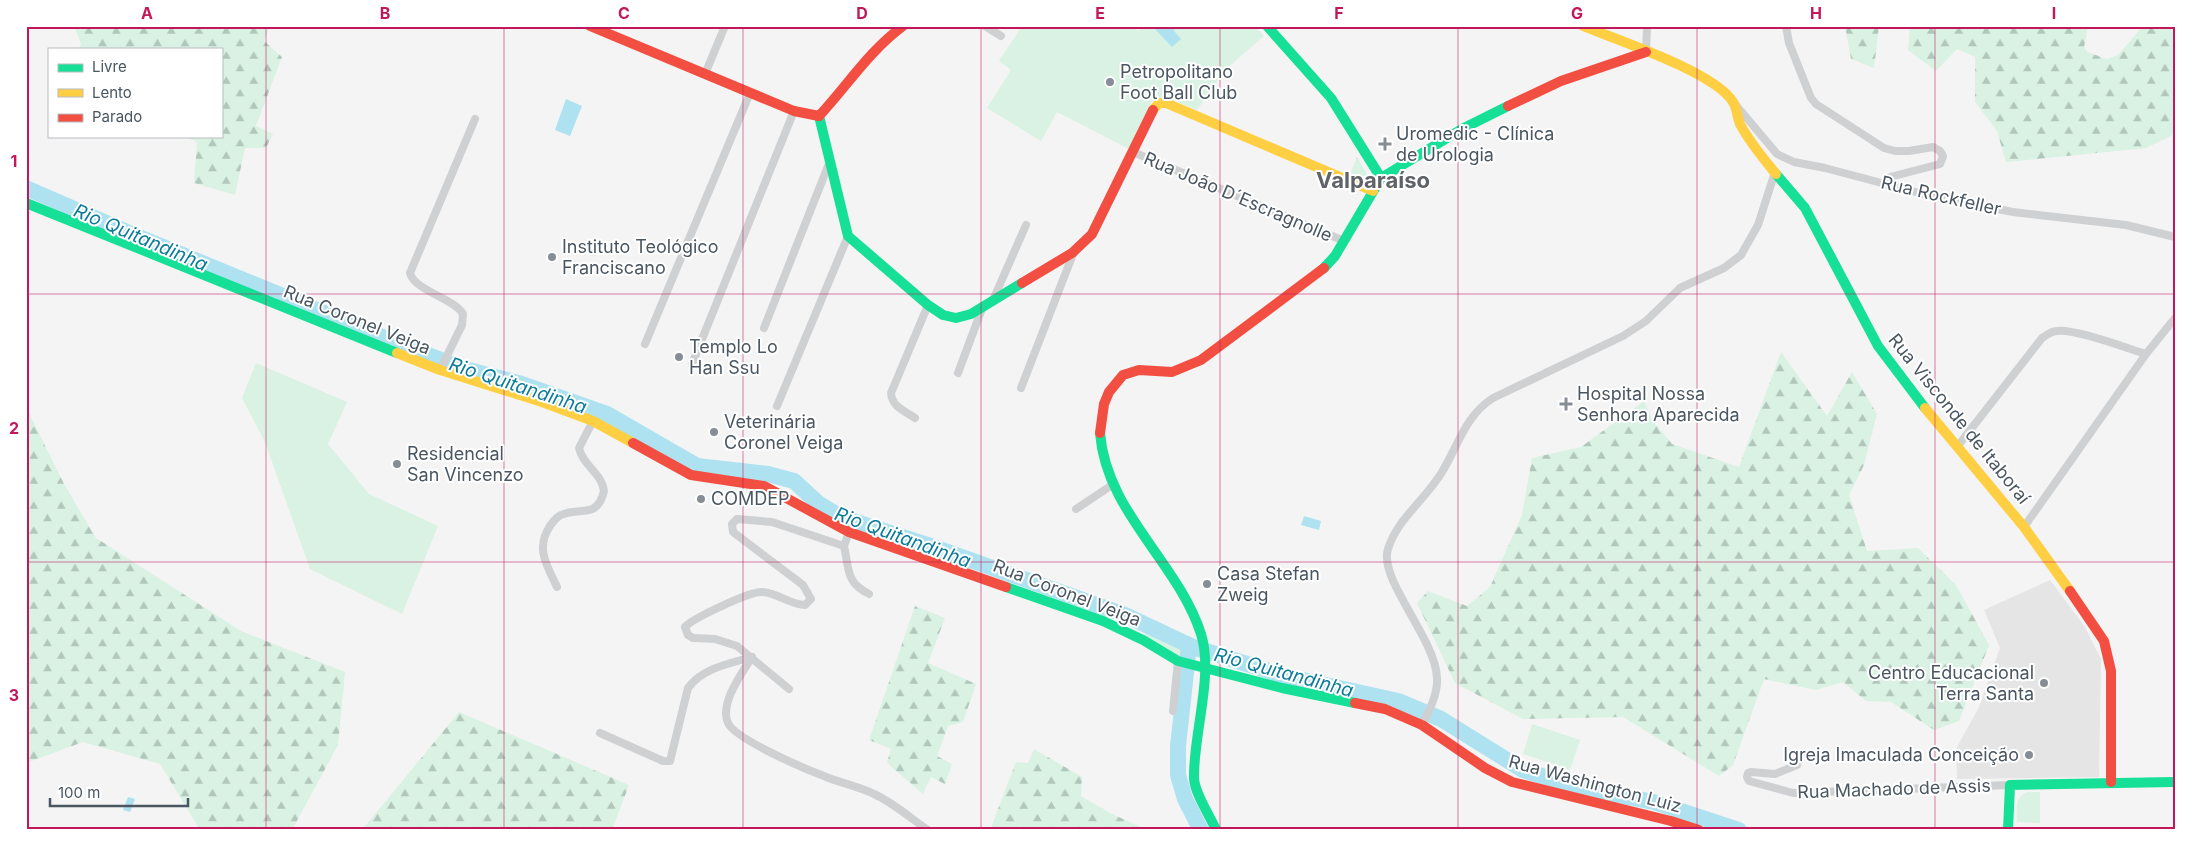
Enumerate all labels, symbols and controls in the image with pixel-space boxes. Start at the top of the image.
text: A [141,3,153,23]
text: B [380,3,390,23]
text: C [618,3,630,23]
text: D [856,3,868,23]
text: E [1095,3,1105,23]
text: F [1334,3,1344,23]
text: G [1571,3,1583,23]
text: H [1810,3,1822,23]
text: I [2052,3,2056,23]
legend [48,48,222,138]
text: Livre [92,57,127,76]
place label: Petropolitano Foot Ball Club [1120,61,1237,103]
marker: Petropolitano Foot Ball Club [1104,76,1116,88]
text: Lento [92,83,132,102]
text: Parado [92,107,142,126]
place label: Uromedic - Clínica de Urologia [1396,123,1554,165]
marker: Uromedic - Clínica de Urologia [1378,137,1392,151]
street label: Rua João D´Escragnolle [1141,147,1336,246]
text: 1 [11,151,17,171]
district label: Valparaíso [1316,167,1430,193]
street label: Rua Rockfeller [1879,172,2003,220]
water label: Rio Quitandinha [70,199,212,276]
place label: Instituto Teológico Franciscano [562,236,718,278]
marker: Instituto Teológico Franciscano [546,251,558,263]
street label: Rua Coronel Veiga [281,280,434,359]
street label: Rua Visconde de Itaboraí [1884,329,2035,508]
place label: Templo Lo Han Ssu [689,336,778,378]
marker: Templo Lo Han Ssu [673,351,685,363]
water label: Rio Quitandinha [446,352,590,419]
place label: Hospital Nossa Senhora Aparecida [1577,383,1740,425]
marker: Hospital Nossa Senhora Aparecida [1559,397,1573,411]
place label: Veterinária Coronel Veiga [724,411,843,453]
text: 2 [9,418,19,438]
marker: Veterinária Coronel Veiga [708,426,720,438]
place label: Residencial San Vincenzo [407,443,524,485]
marker: Residencial San Vincenzo [391,458,403,470]
place label: COMDEP [711,488,789,509]
marker: COMDEP [695,493,707,505]
water label: Rio Quitandinha [832,502,974,573]
street label: Rua Coronel Veiga [990,555,1144,630]
place label: Casa Stefan Zweig [1217,563,1320,605]
marker: Casa Stefan Zweig [1201,578,1213,590]
water label: Rio Quitandinha [1212,643,1356,702]
place label: Centro Educacional Terra Santa [1868,662,2034,704]
marker: Centro Educacional Terra Santa [2038,677,2050,689]
text: 3 [9,685,19,705]
place label: Igreja Imaculada Conceição [1783,744,2019,765]
marker: Igreja Imaculada Conceição [2023,749,2035,761]
street label: Rua Washington Luiz [1507,750,1684,817]
street label: Rua Machado de Assis [1797,775,1991,802]
scale bar [50,776,188,808]
text: 100 m [58,783,100,802]

